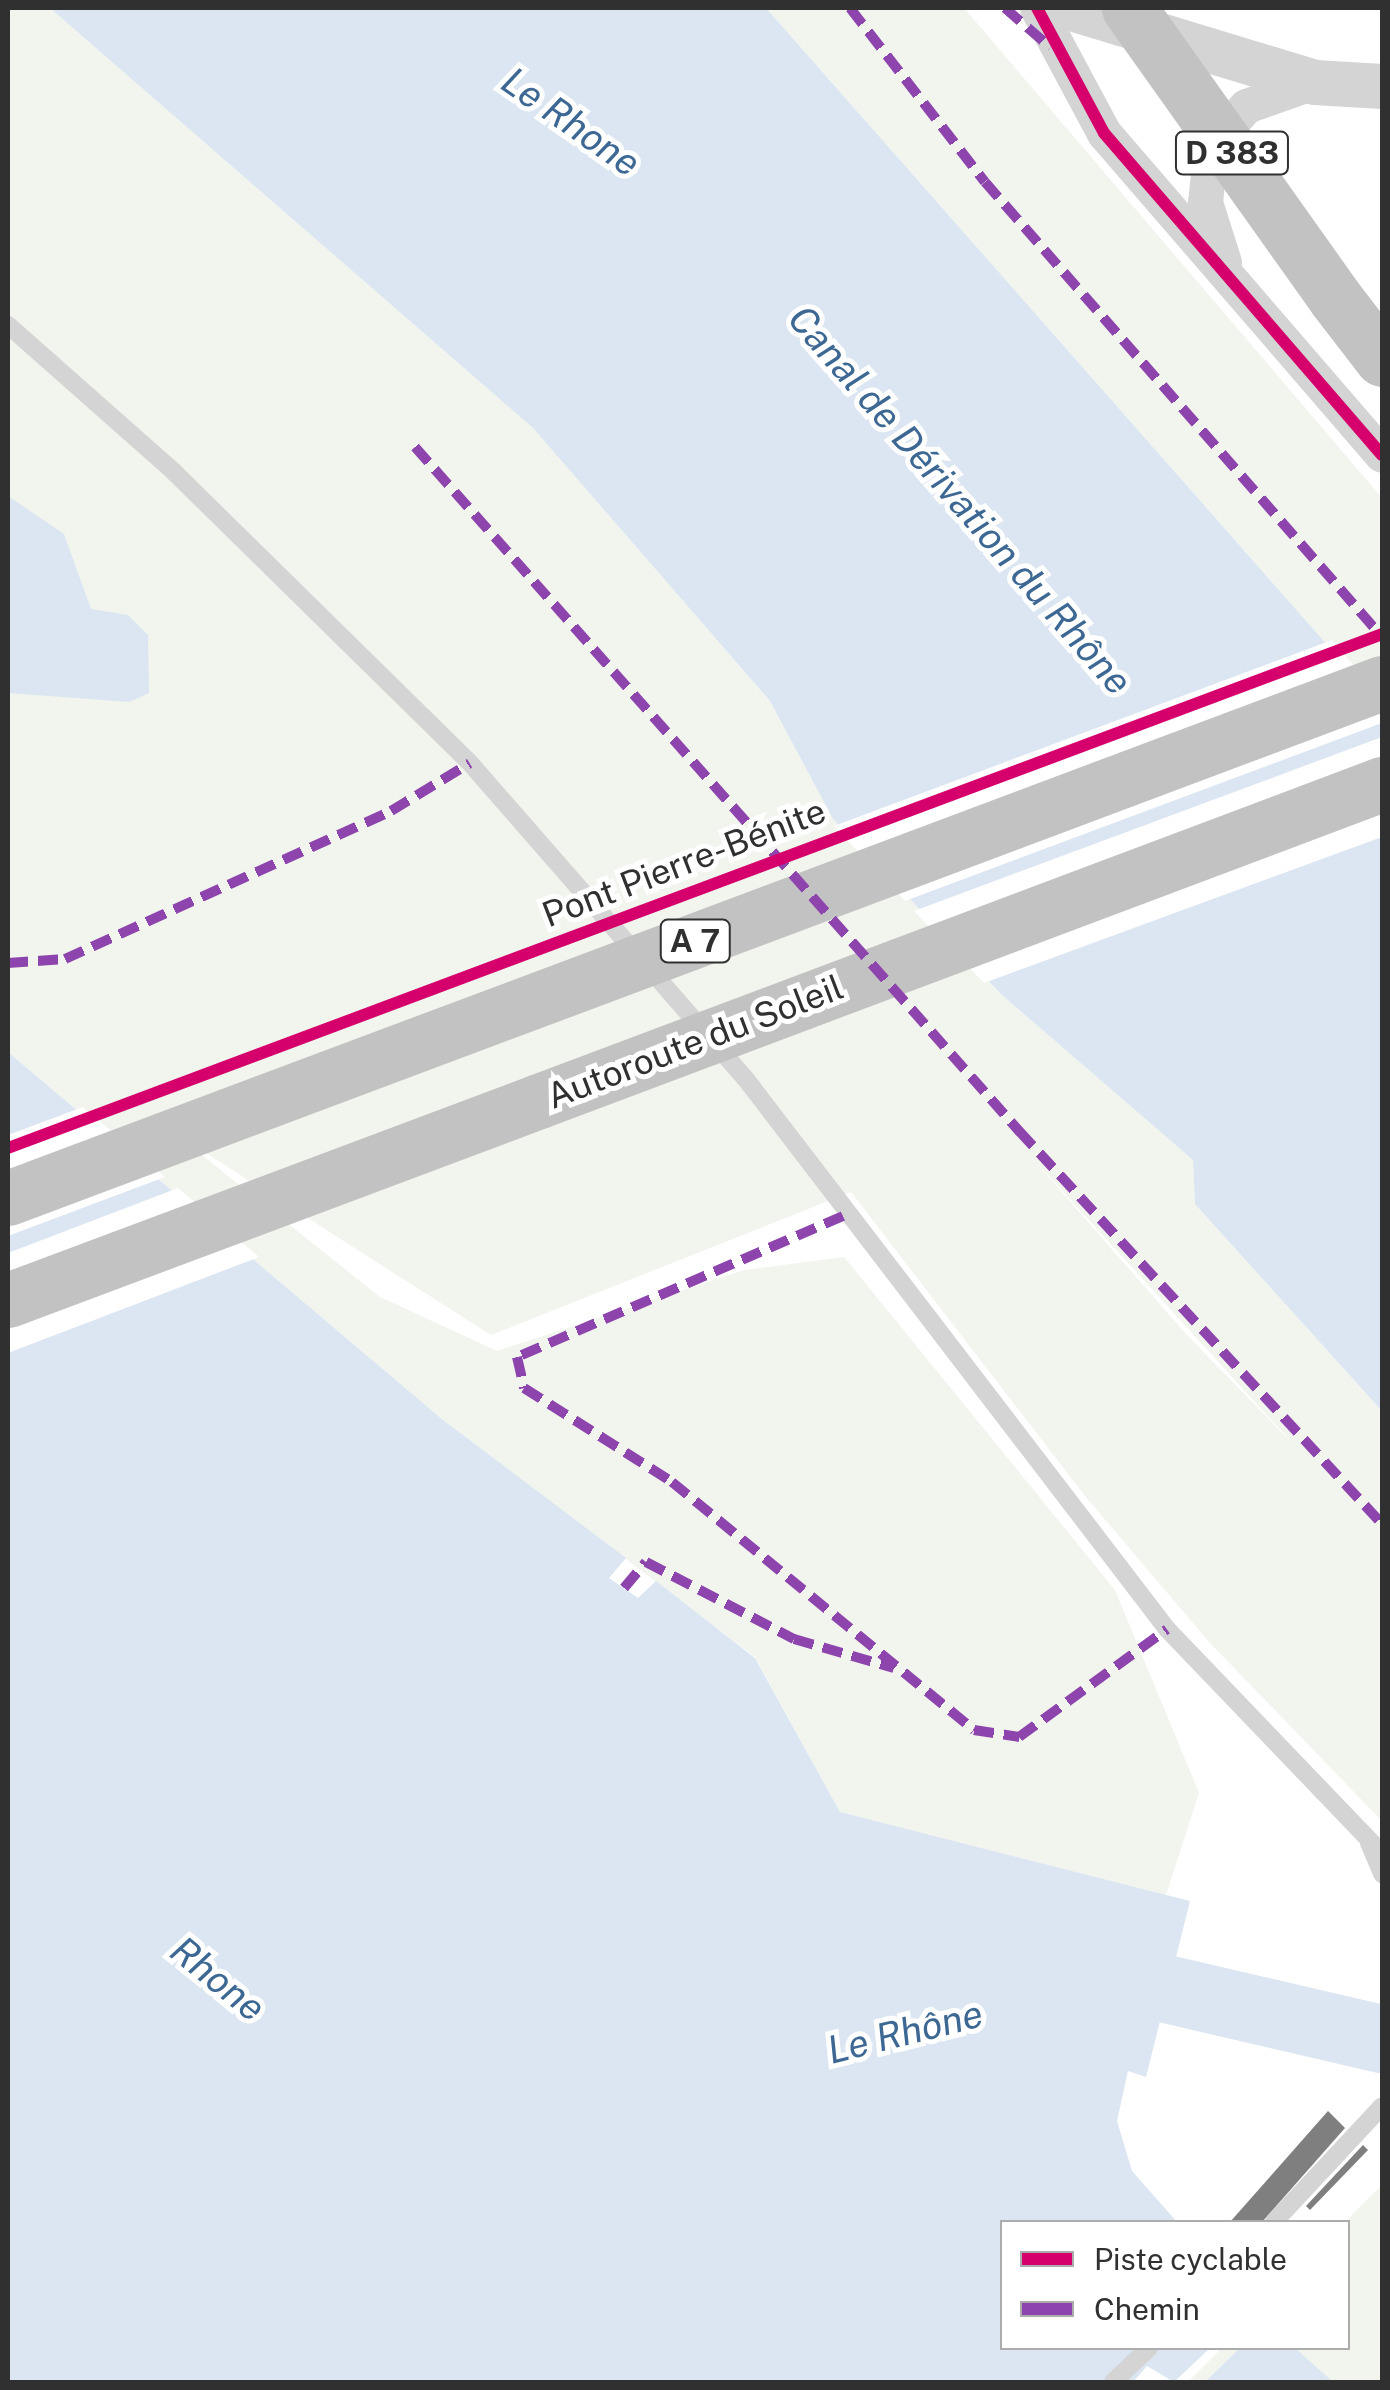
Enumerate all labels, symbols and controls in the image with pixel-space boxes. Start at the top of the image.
water label: Le Rhone [493,58,649,186]
road number: D 383 [1174,126,1290,180]
water label: Canal de Dérivation du Rhône [778,296,1142,704]
street label: Pont Pierre-Bénite [537,790,831,936]
road number: A 7 [658,914,732,968]
street label: Autoroute du Soleil [541,966,849,1118]
water label: Rhone [162,1927,274,2031]
water label: Le Rhône [822,1991,988,2073]
legend [1000,2220,1350,2350]
text: Piste cyclable [1094,2241,1287,2277]
text: Chemin [1094,2291,1200,2327]

